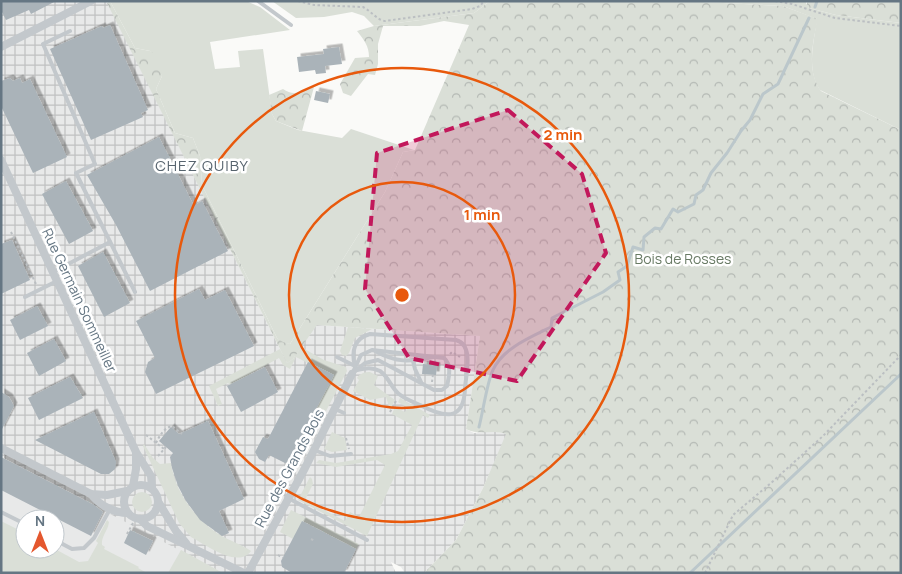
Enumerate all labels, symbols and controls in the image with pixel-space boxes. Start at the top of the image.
text: 2 min [543,124,583,145]
district label: CHEZ QUIBY [155,155,249,176]
text: 1 min [464,204,500,225]
street label: Rue Germain Sommeiller [38,225,122,375]
park label: Bois de Rosses [635,249,731,268]
centre of rings [393,286,411,304]
street label: Rue des Grands Bois [250,406,328,530]
north arrow [15,509,65,559]
text: N [35,511,45,530]

